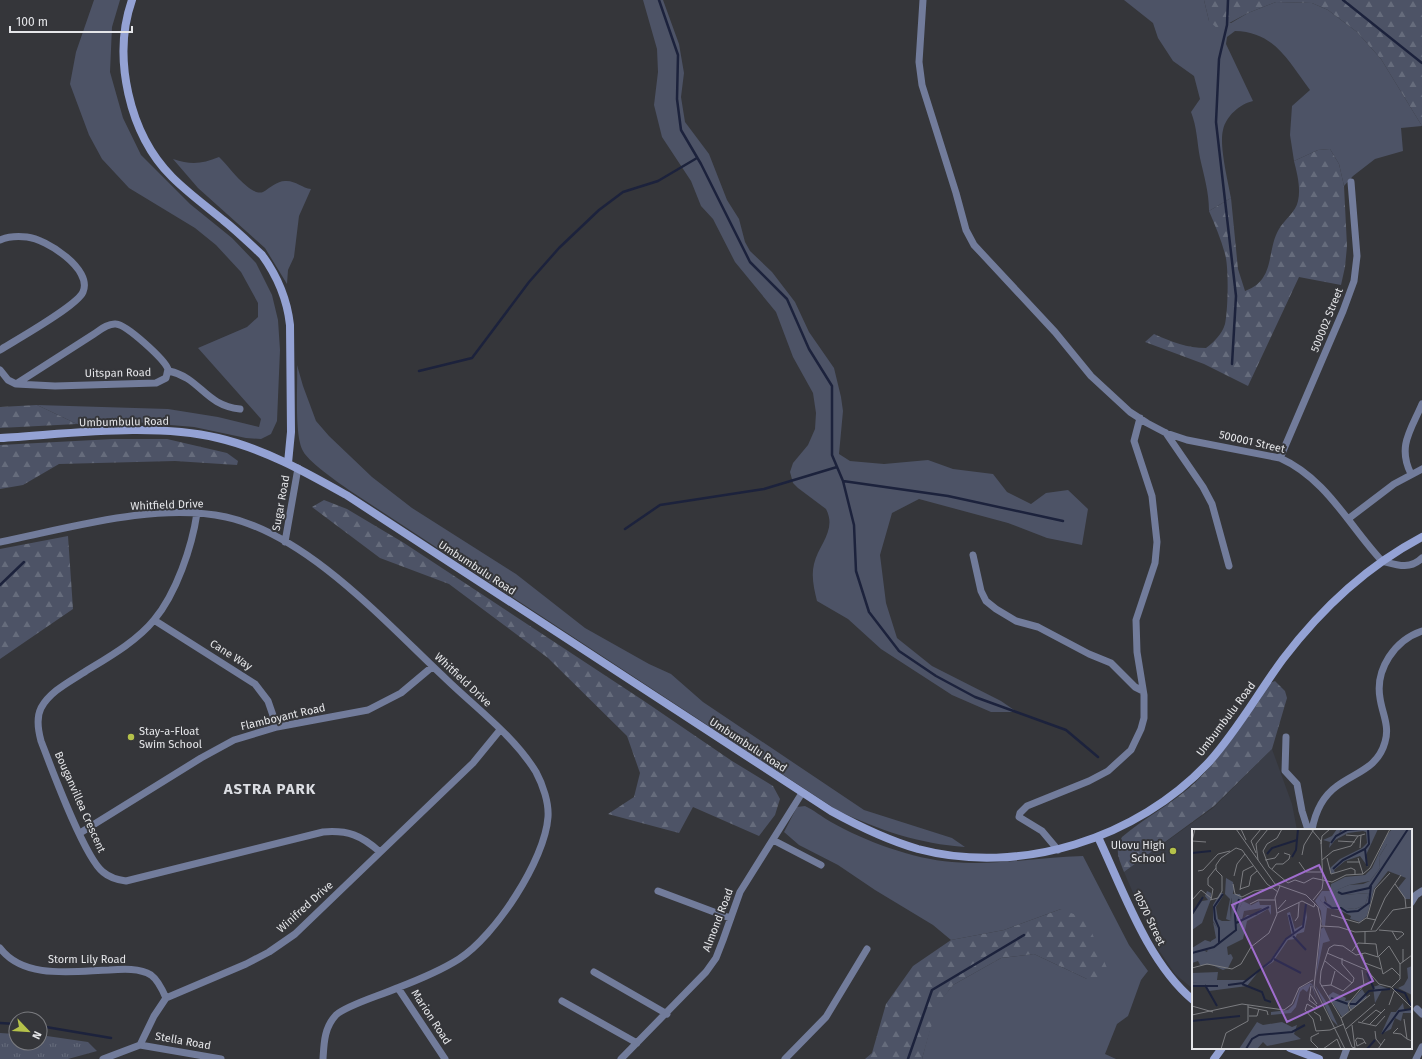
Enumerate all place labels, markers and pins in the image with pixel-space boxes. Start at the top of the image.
place label: Stay-a-Float Swim School [139,725,202,751]
marker: Stay-a-Float Swim School [126,732,136,742]
place label: Ulovu High School [1111,839,1165,865]
marker: Ulovu High School [1168,846,1178,856]

